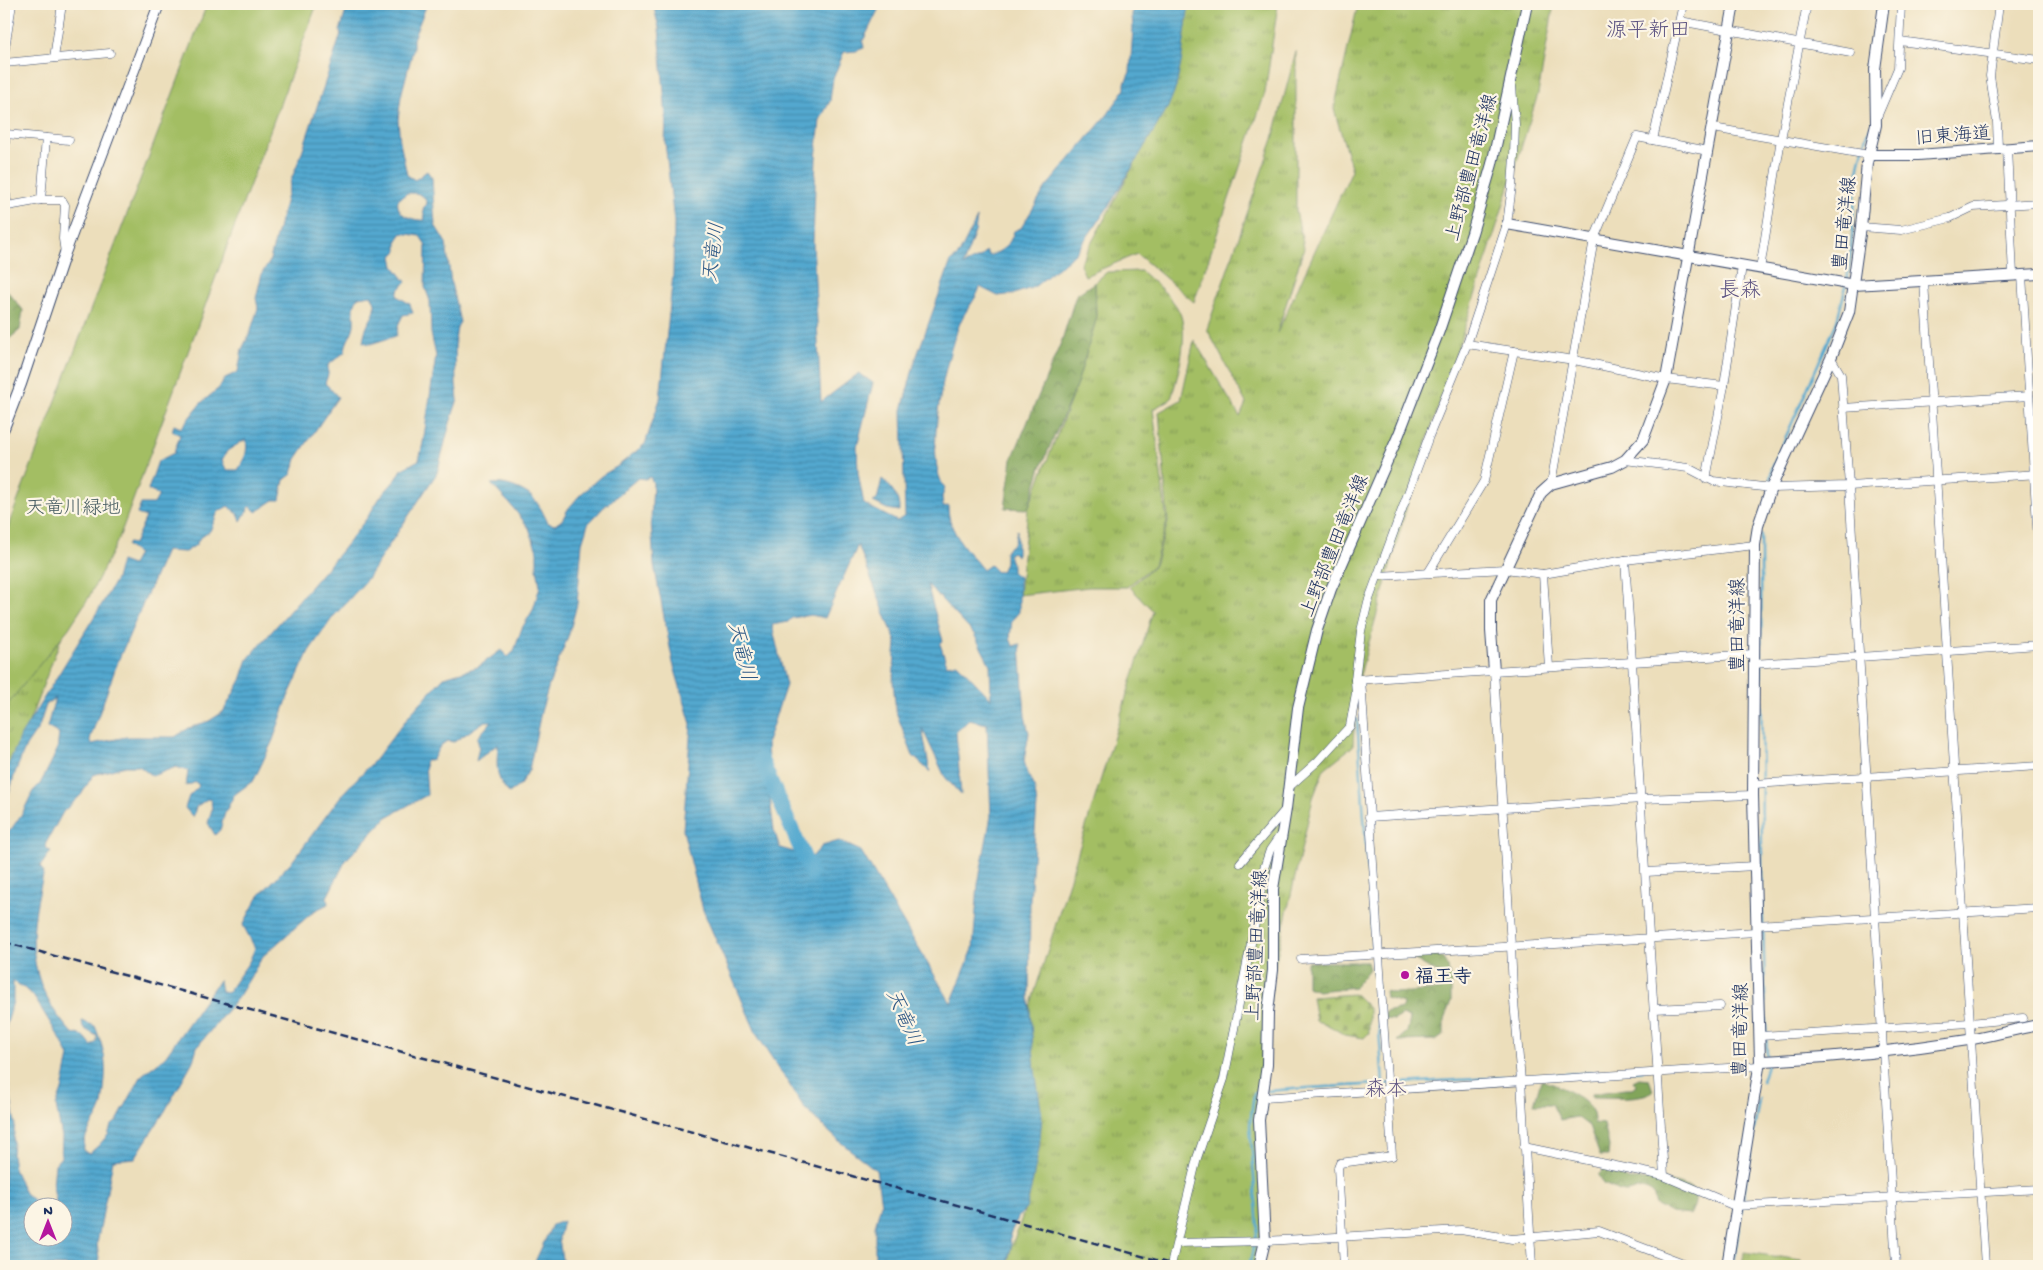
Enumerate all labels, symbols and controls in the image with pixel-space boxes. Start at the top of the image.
district label: 源平新田 [1606,19,1690,45]
street label: 上野部豊田竜洋線 [1442,91,1504,244]
street label: 旧東海道 [1914,122,1992,152]
street label: 豊田竜洋線 [1829,175,1863,272]
water label: 天竜川 [698,221,731,284]
district label: 長森 [1719,278,1761,305]
street label: 上野部豊田竜洋線 [1296,471,1375,621]
park label: 天竜川緑地 [25,497,121,521]
street label: 豊田竜洋線 [1727,577,1751,673]
water label: 天竜川 [721,619,760,684]
street label: 上野部豊田竜洋線 [1242,869,1274,1022]
place label: 福王寺 [1415,966,1472,990]
marker: 福王寺 [1399,969,1411,981]
street label: 豊田竜洋線 [1729,982,1755,1078]
water label: 天竜川 [879,986,926,1051]
district label: 森本 [1365,1077,1407,1104]
north arrow [22,1198,72,1248]
text: N [43,1203,53,1220]

